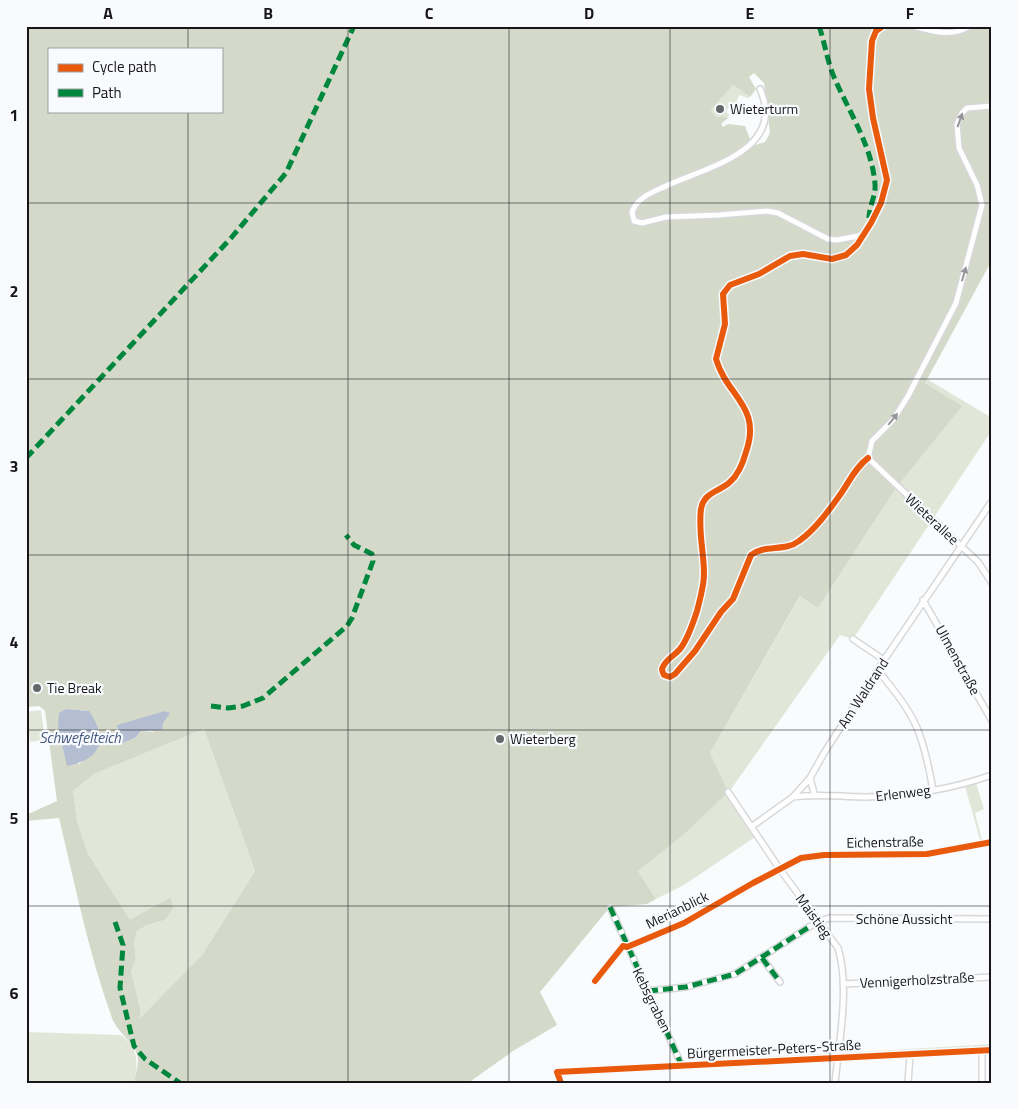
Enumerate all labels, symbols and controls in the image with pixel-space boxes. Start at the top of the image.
text: A [103,1,113,25]
text: B [263,1,273,25]
text: C [425,1,434,25]
text: D [584,1,594,25]
text: E [746,1,755,25]
text: F [906,1,915,25]
legend [48,48,222,112]
text: Cycle path [92,55,157,78]
text: Path [92,81,122,104]
place label: Wieterturm [730,98,798,119]
text: 1 [10,103,18,127]
marker: Wieterturm [714,103,726,115]
one-way arrow [956,112,964,127]
one-way arrow [961,267,969,282]
text: 2 [10,279,18,303]
one-way arrow [887,413,898,426]
text: 3 [10,454,18,478]
street label: Wieterallee [901,488,964,549]
street label: Ulmenstraße [931,621,986,698]
text: 4 [10,630,19,654]
street label: Am Waldrand [832,654,893,732]
place label: Tie Break [47,677,102,698]
marker: Tie Break [31,682,43,694]
water label: Schwefelteich [39,726,121,749]
place label: Wieterberg [510,728,576,749]
marker: Wieterberg [494,733,506,745]
street label: Erlenweg [874,779,932,806]
text: 5 [10,806,19,830]
street label: Eichenstraße [846,830,924,853]
street label: Merianblick [642,885,712,934]
street label: Maistieg [791,889,838,942]
street label: Schöne Aussicht [856,908,952,929]
street label: Kebsgraben [628,964,677,1036]
street label: Vennigerholzstraße [859,966,975,993]
text: 6 [10,981,19,1005]
street label: Bürgermeister-Peters-Straße [686,1033,861,1064]

